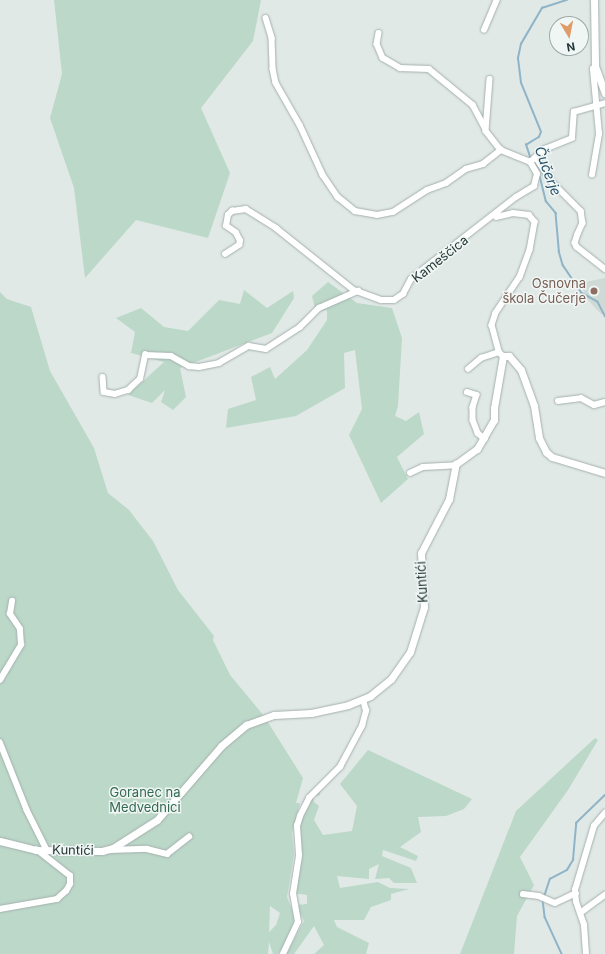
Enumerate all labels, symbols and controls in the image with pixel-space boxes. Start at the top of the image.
north arrow [549,16,589,56]
text: N [566,39,576,54]
water label: Čučerje [531,144,565,198]
street label: Kameščica [409,232,471,286]
place label: Osnovna škola Čučerje [502,276,586,307]
marker: Osnovna škola Čučerje [589,286,599,296]
street label: Kuntići [413,561,431,603]
park label: Goranec na Medvednici [109,785,181,816]
street label: Kuntići [52,842,94,858]

